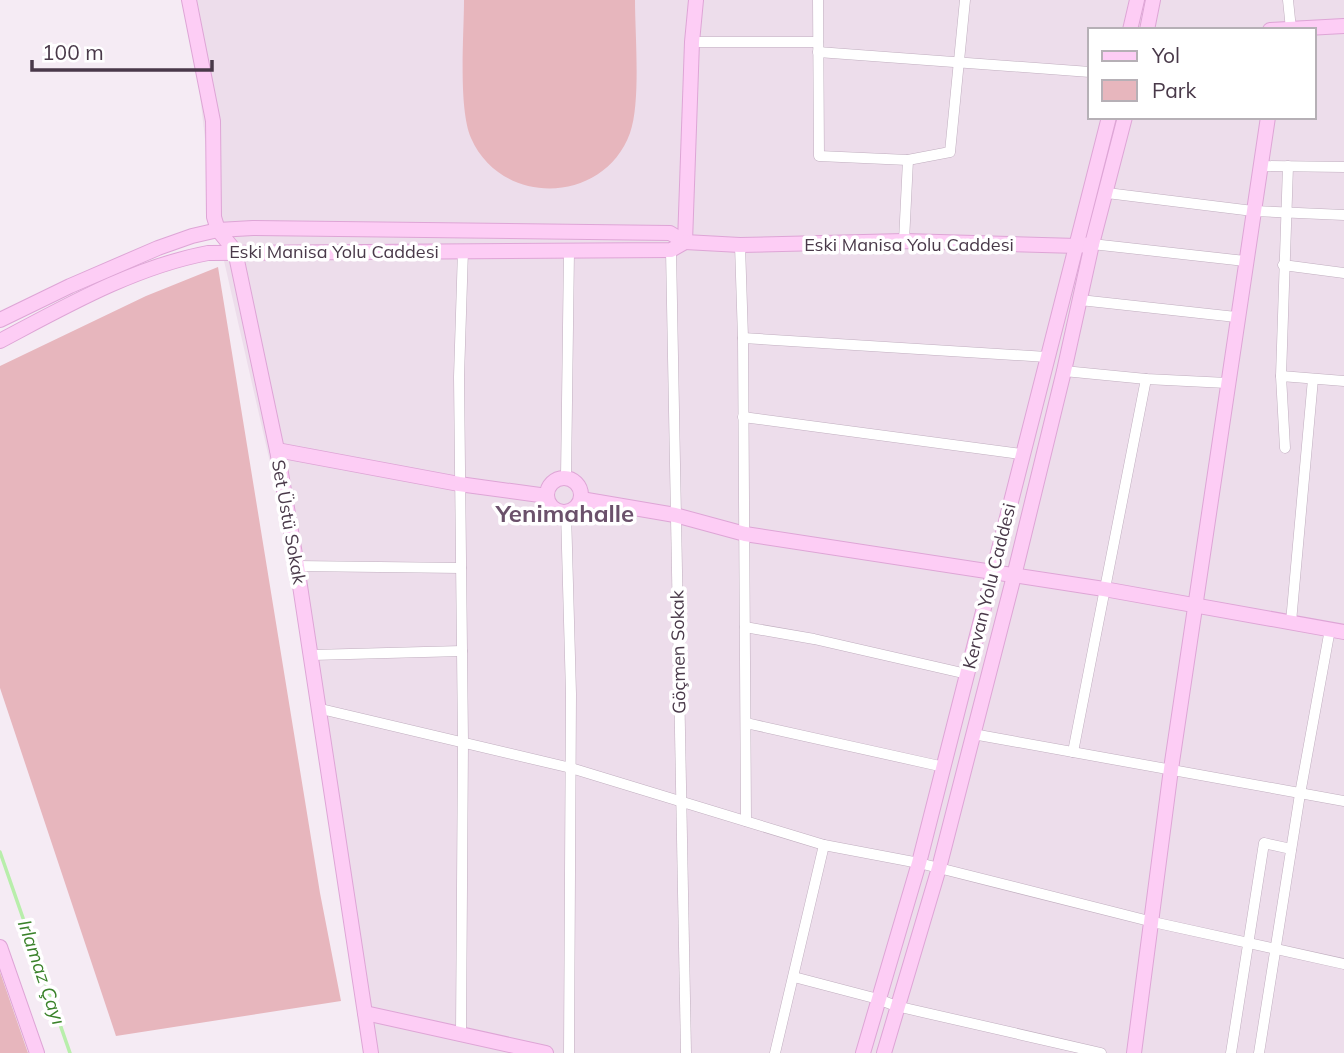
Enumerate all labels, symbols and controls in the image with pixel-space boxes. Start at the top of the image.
scale bar [32,28,212,72]
legend [1088,28,1316,119]
text: 100 m [42,39,104,65]
text: Yol [1151,42,1180,68]
text: Park [1152,77,1196,103]
street label: Eski Manisa Yolu Caddesi [804,233,1014,256]
street label: Eski Manisa Yolu Caddesi [229,240,439,263]
street label: Set Üstü Sokak [267,458,311,587]
district label: Yenimahalle [495,498,634,528]
street label: Kervan Yolu Caddesi [957,501,1021,671]
street label: Göçmen Sokak [665,589,691,714]
water label: Irlamaz Çayı [13,916,71,1028]

